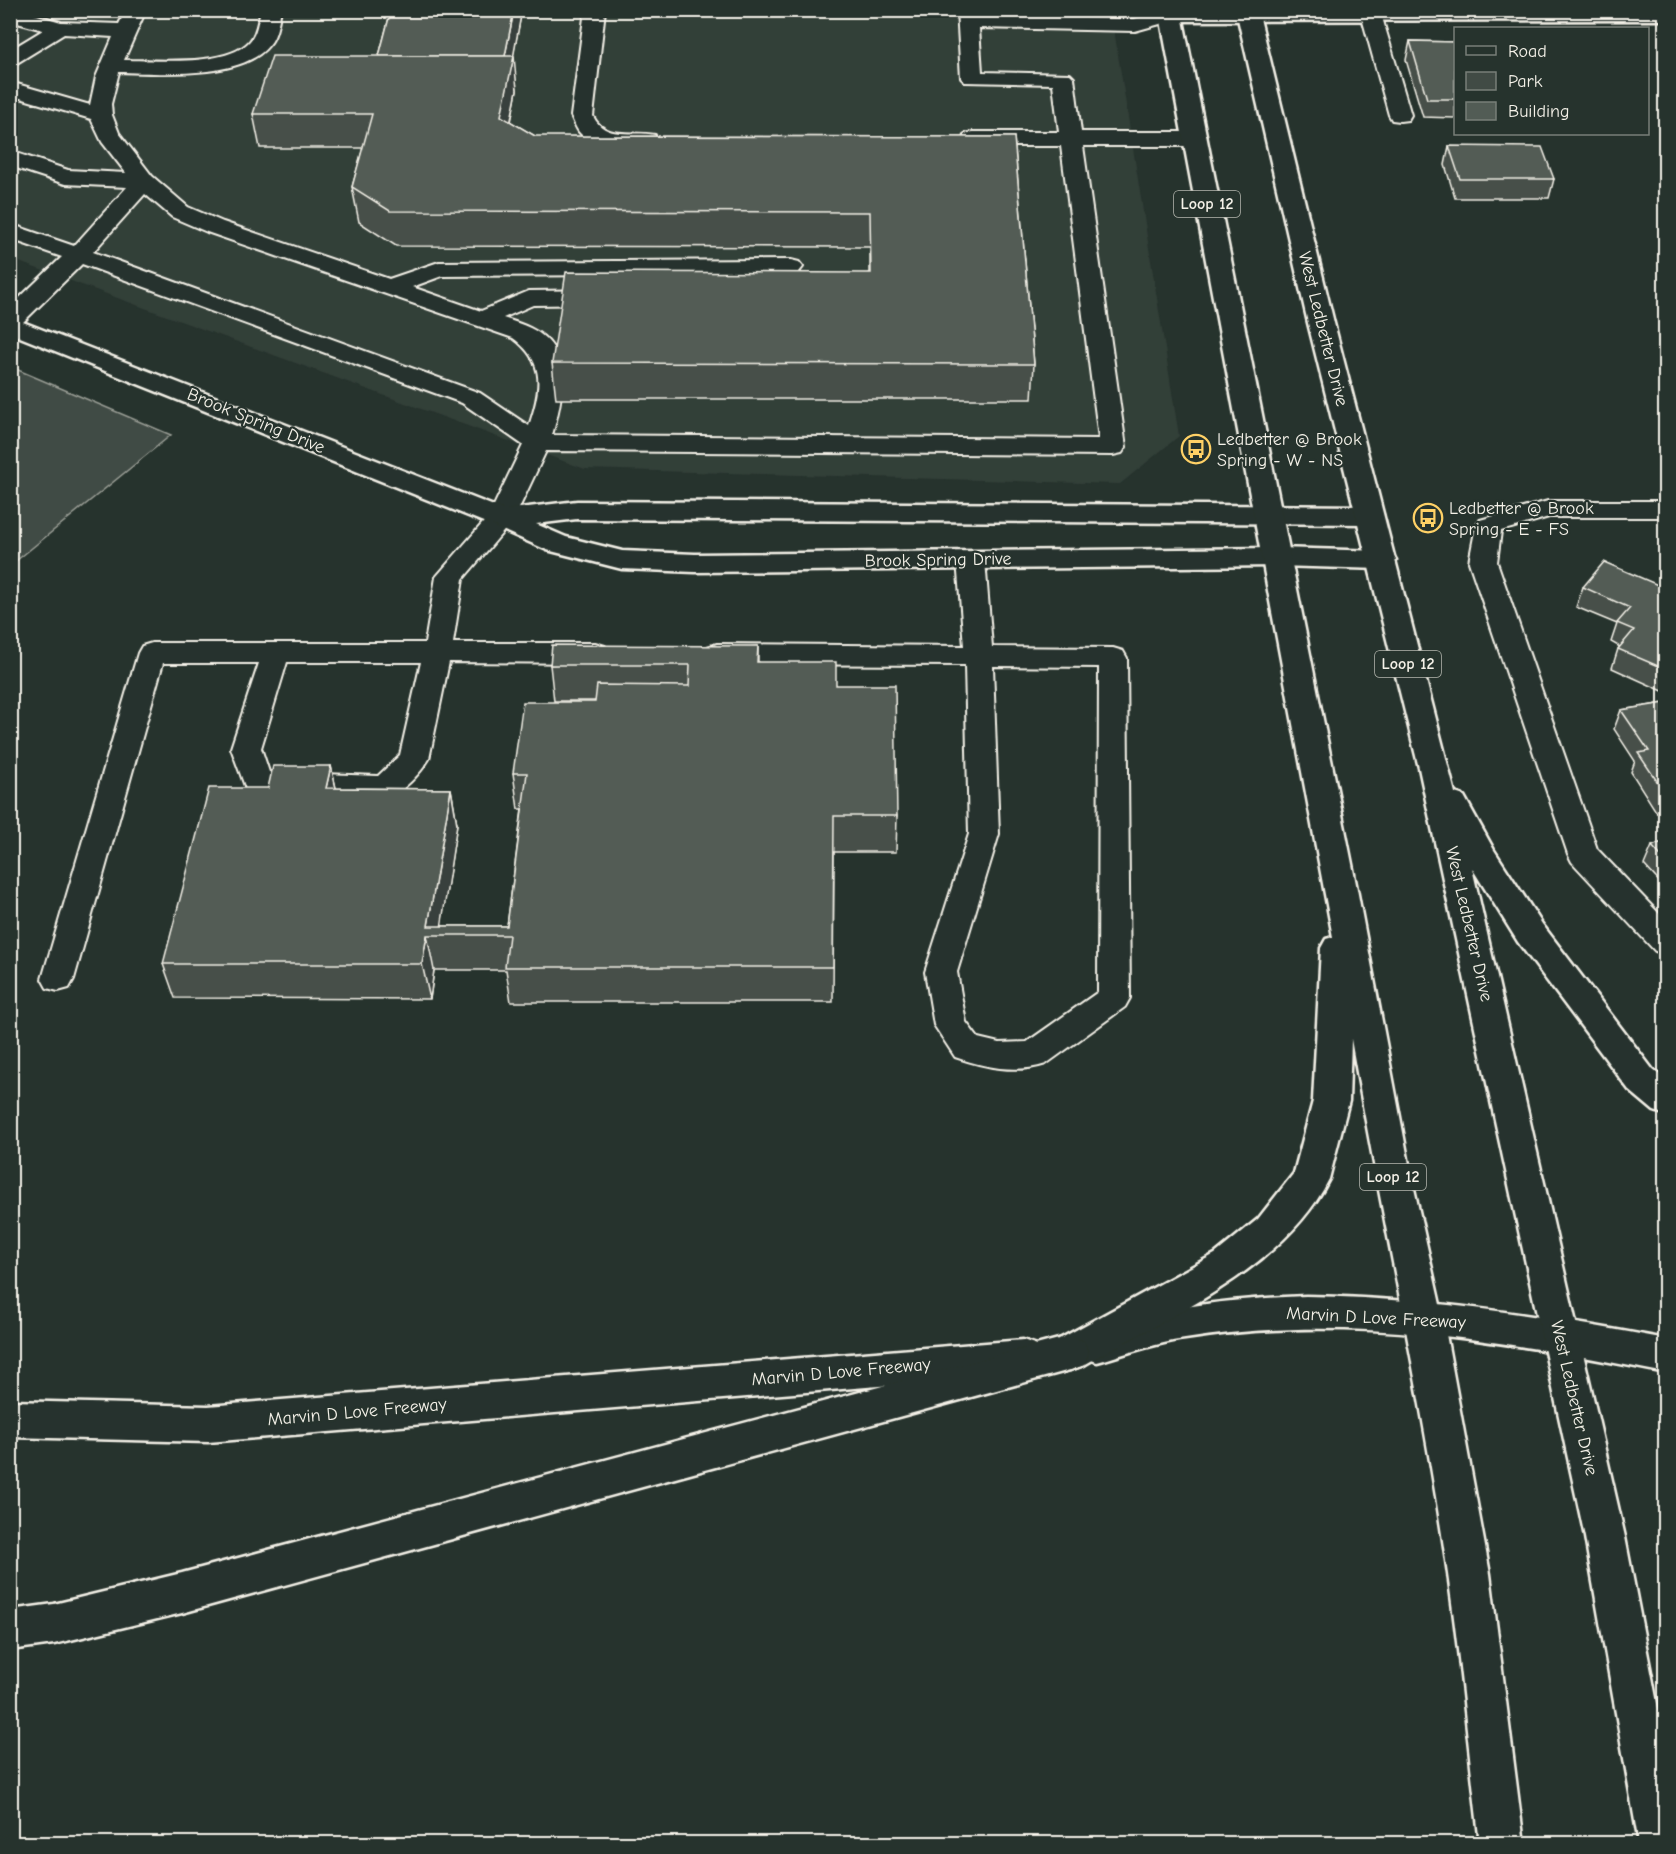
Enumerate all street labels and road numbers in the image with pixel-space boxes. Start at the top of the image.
road number: Loop 12 [1174,191,1240,217]
street label: West Ledbetter Drive [1294,249,1352,409]
street label: Brook Spring Drive [184,384,328,458]
street label: Brook Spring Drive [864,548,1012,572]
road number: Loop 12 [1375,651,1441,677]
street label: West Ledbetter Drive [1441,844,1497,1004]
road number: Loop 12 [1360,1164,1426,1190]
street label: Marvin D Love Freeway [1286,1303,1467,1333]
street label: West Ledbetter Drive [1546,1318,1602,1478]
street label: Marvin D Love Freeway [751,1354,932,1390]
street label: Marvin D Love Freeway [267,1394,448,1430]

